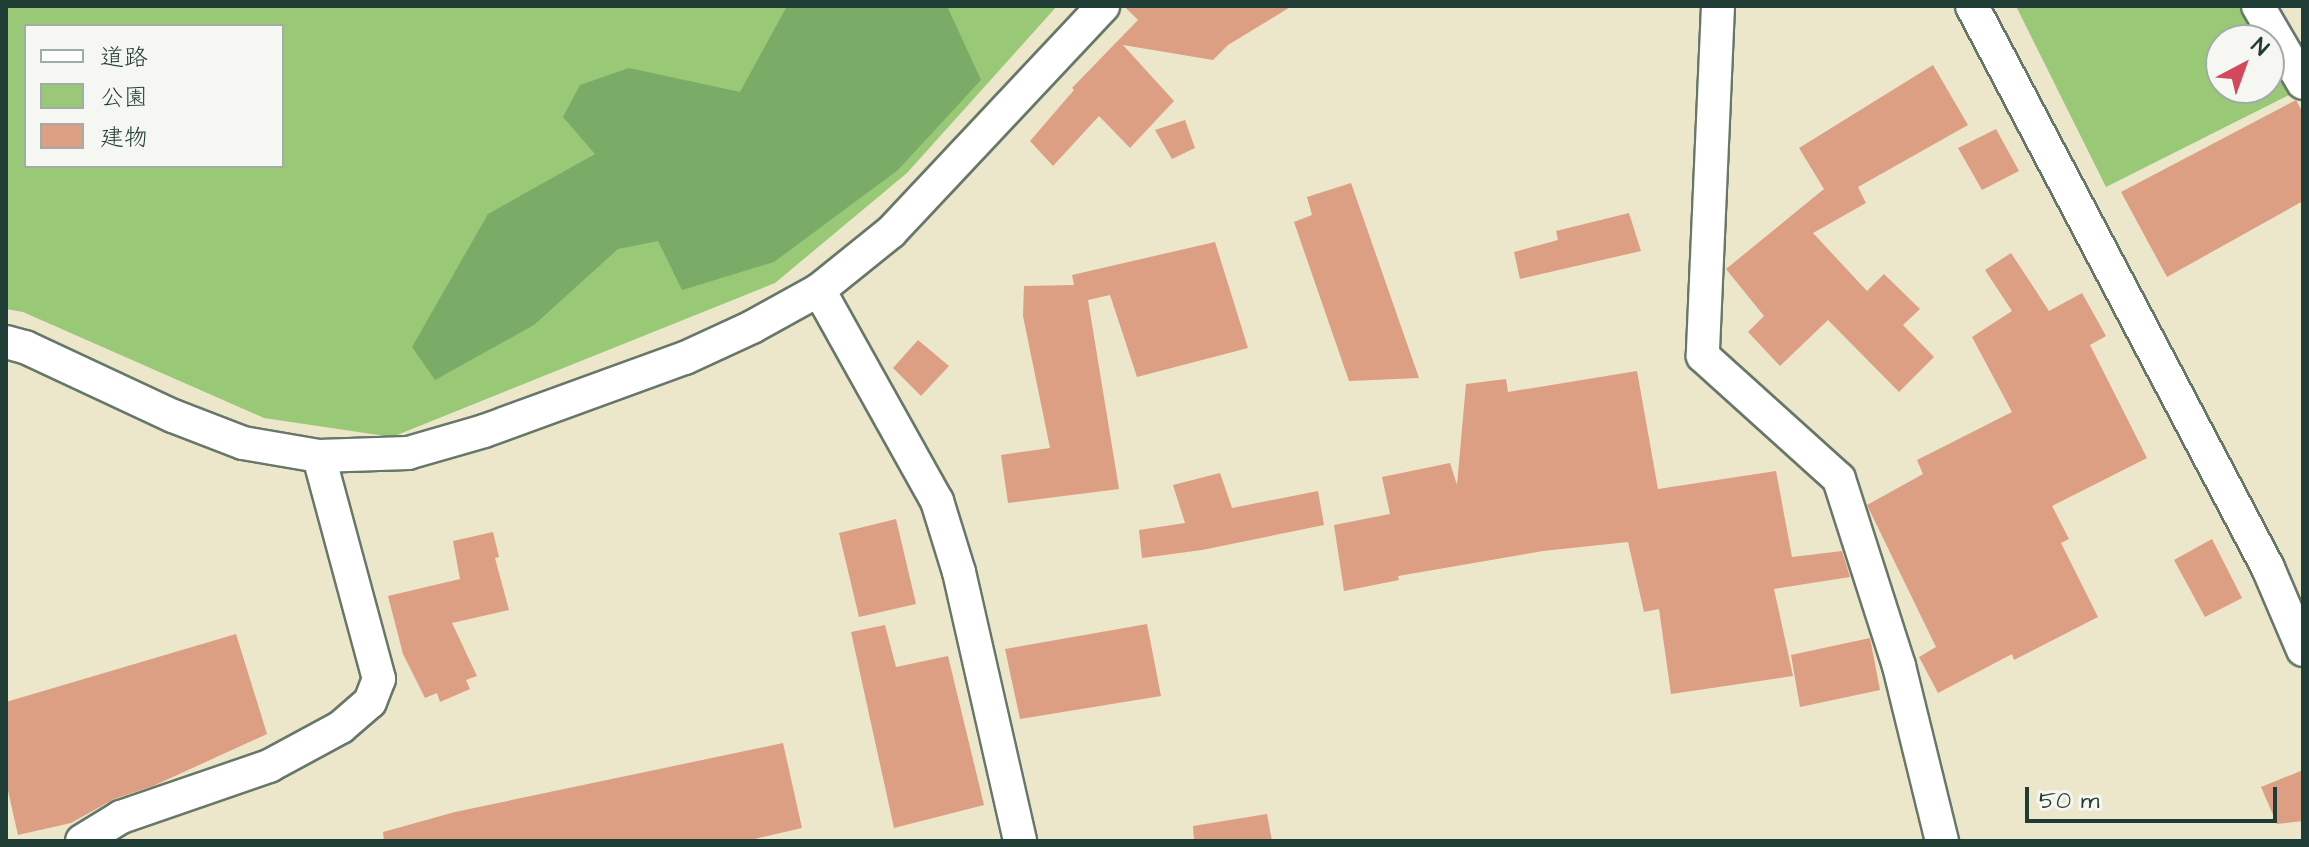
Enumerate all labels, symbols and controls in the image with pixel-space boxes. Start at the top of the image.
legend [24,24,284,168]
north arrow [2205,24,2285,104]
text: N [2244,31,2275,63]
text: 道路 [100,41,148,75]
text: 公園 [100,81,148,115]
text: 建物 [100,121,148,155]
scale bar [2029,771,2281,821]
text: 50 m [2039,784,2099,818]

